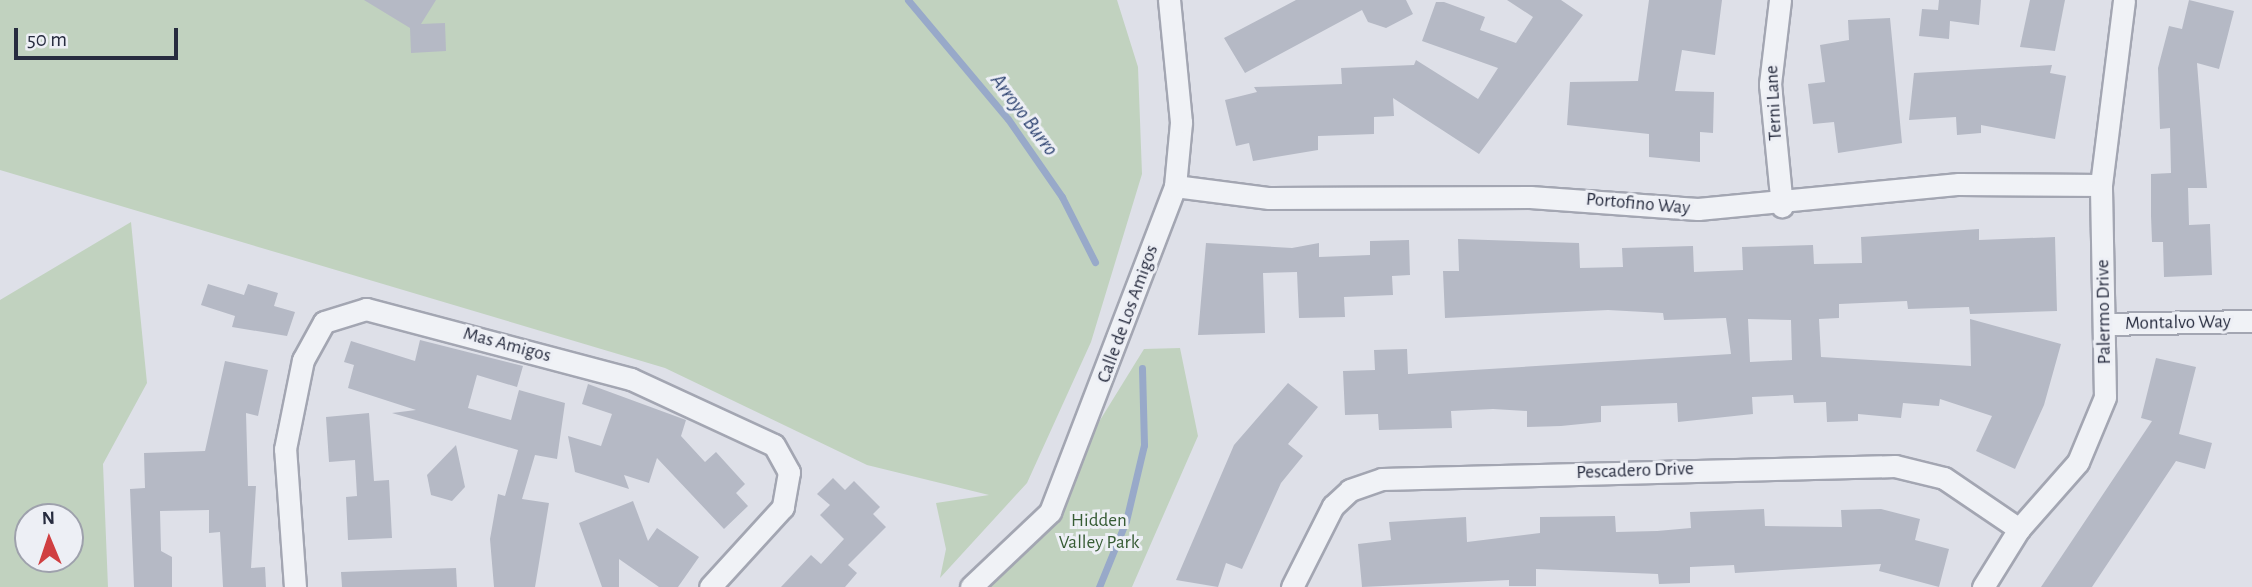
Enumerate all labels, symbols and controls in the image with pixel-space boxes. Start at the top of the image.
scale bar [18,14,182,58]
text: 50 m [27,29,67,50]
street label: Terni Lane [1761,65,1787,141]
water label: Arroyo Burro [985,69,1063,161]
street label: Portofino Way [1585,188,1691,220]
street label: Calle de Los Amigos [1092,242,1164,386]
street label: Palermo Drive [2092,259,2116,365]
street label: Montalvo Way [2125,311,2231,335]
street label: Mas Amigos [461,322,553,368]
street label: Pescadero Drive [1576,458,1694,484]
north arrow [14,503,84,573]
text: N [41,509,55,528]
park label: Hidden Valley Park [1059,510,1139,554]

